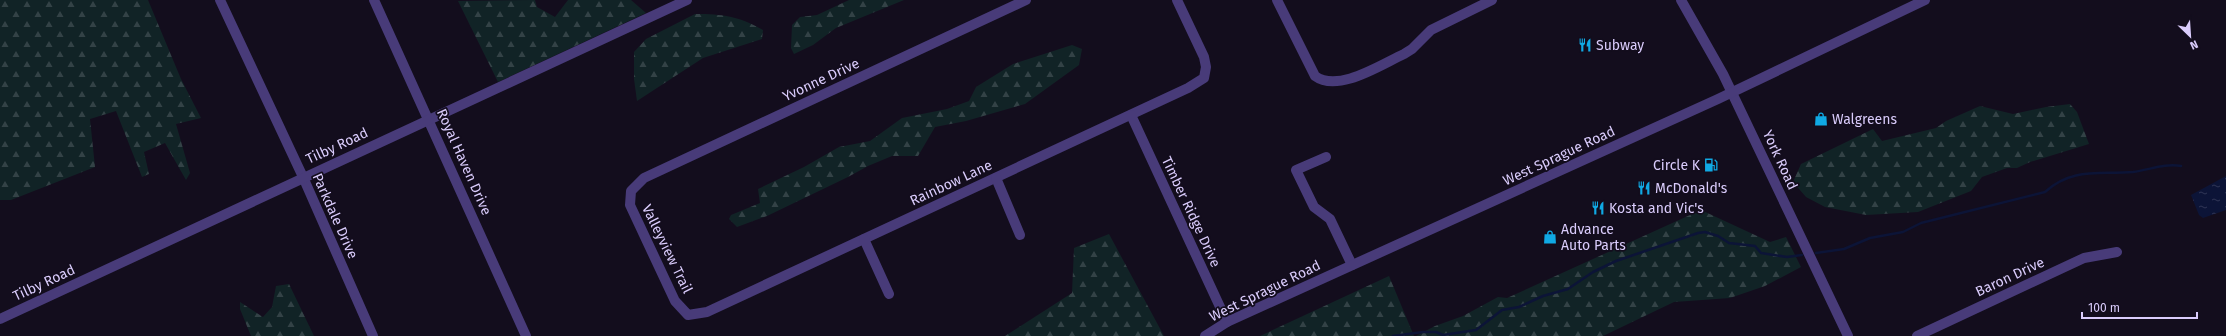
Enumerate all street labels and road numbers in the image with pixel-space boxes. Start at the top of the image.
street label: Yvonne Drive [780,55,862,105]
street label: Royal Haven Drive [433,106,495,218]
street label: West Sprague Road [1500,123,1618,189]
street label: Tilby Road [303,124,371,168]
street label: York Road [1759,128,1801,192]
street label: Timber Ridge Drive [1158,154,1224,270]
street label: Rainbow Lane [907,157,995,209]
street label: Parkdale Drive [309,171,361,261]
street label: Valleyview Trail [638,202,696,296]
street label: Baron Drive [1973,254,2047,300]
street label: West Sprague Road [1207,257,1323,325]
street label: Tilby Road [10,261,78,305]

